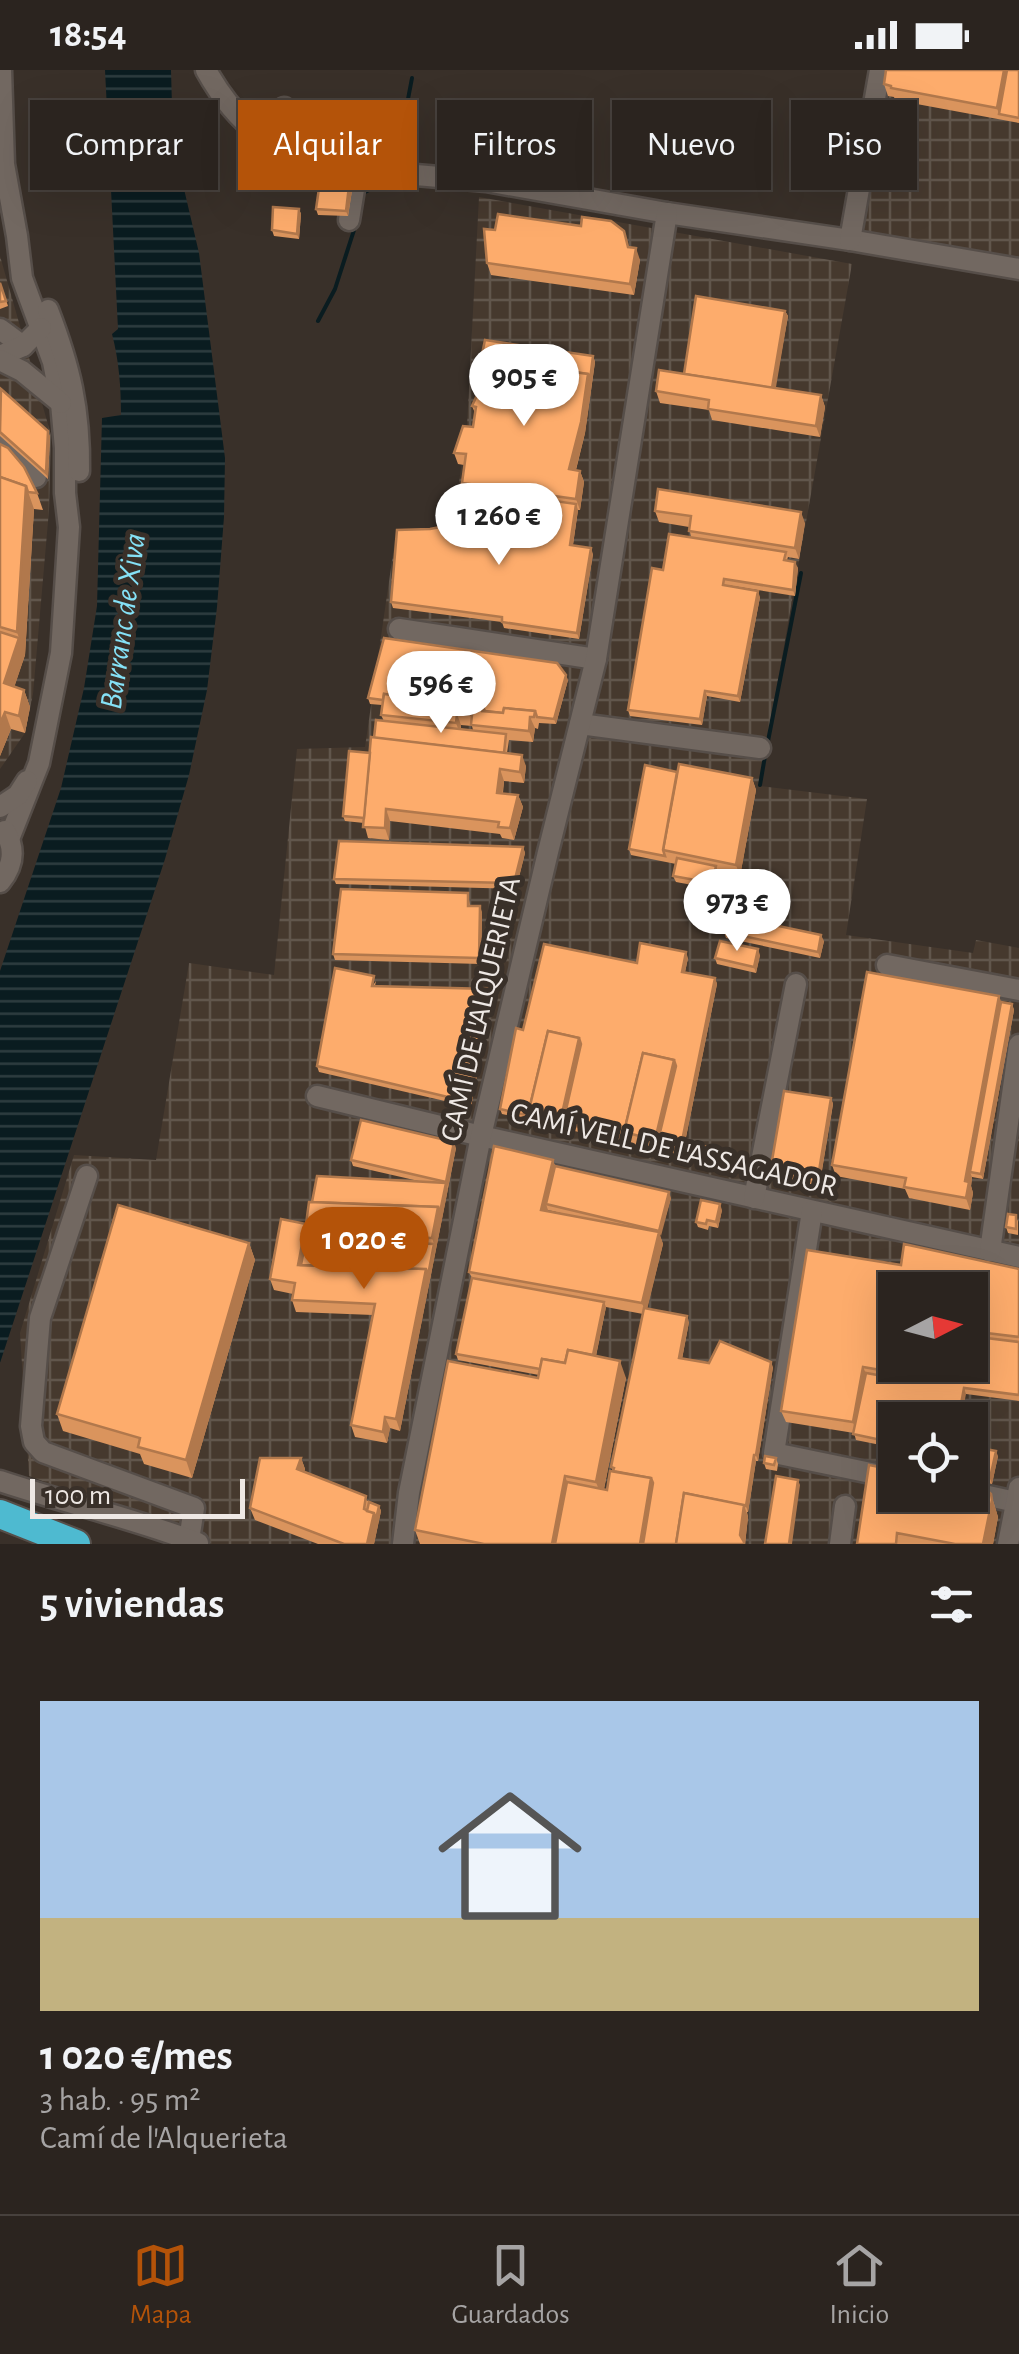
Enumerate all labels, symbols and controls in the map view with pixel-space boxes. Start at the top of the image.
text: 18:54 [50,16,127,54]
chip: Comprar [30,100,218,190]
chip: Alquilar [238,100,417,190]
chip: Filtros [437,100,592,190]
chip: Nuevo [612,100,771,190]
chip: Piso [791,100,917,190]
pin: 905 € [454,344,594,429]
text: 905 € [491,360,557,392]
pin: 1 260 € [407,483,591,568]
text: 1 260 € [457,499,541,531]
water label: Barranc de Xiva [95,531,151,711]
pin: 596 € [371,651,511,736]
text: 596 € [409,667,473,699]
pin: 973 € [667,869,807,954]
street label: CAMÍ DE L'ALQUERIETA [434,874,526,1144]
text: 973 € [706,885,768,917]
street label: CAMÍ VELL DE L'ASSAGADOR [508,1096,840,1202]
pin: 1 020 € [272,1207,456,1292]
text: 1 020 € [322,1223,406,1255]
north arrow [878,1272,988,1382]
map controls [878,1272,988,1512]
button: locate [878,1402,988,1512]
scale bar [30,1474,245,1518]
text: 100 m [45,1482,111,1510]
icon: filters [924,1577,979,1632]
text: 5 viviendas [40,1583,224,1625]
icon: home [420,1766,600,1946]
text: 1 020 €/mes [40,2035,233,2077]
text: 3 hab. · 95 m² [40,2084,201,2116]
text: Camí de l'Alquerieta [40,2122,288,2154]
tab: Mapa [130,2238,192,2332]
tab: Guardados [451,2238,570,2332]
tab: Inicio [829,2238,889,2332]

